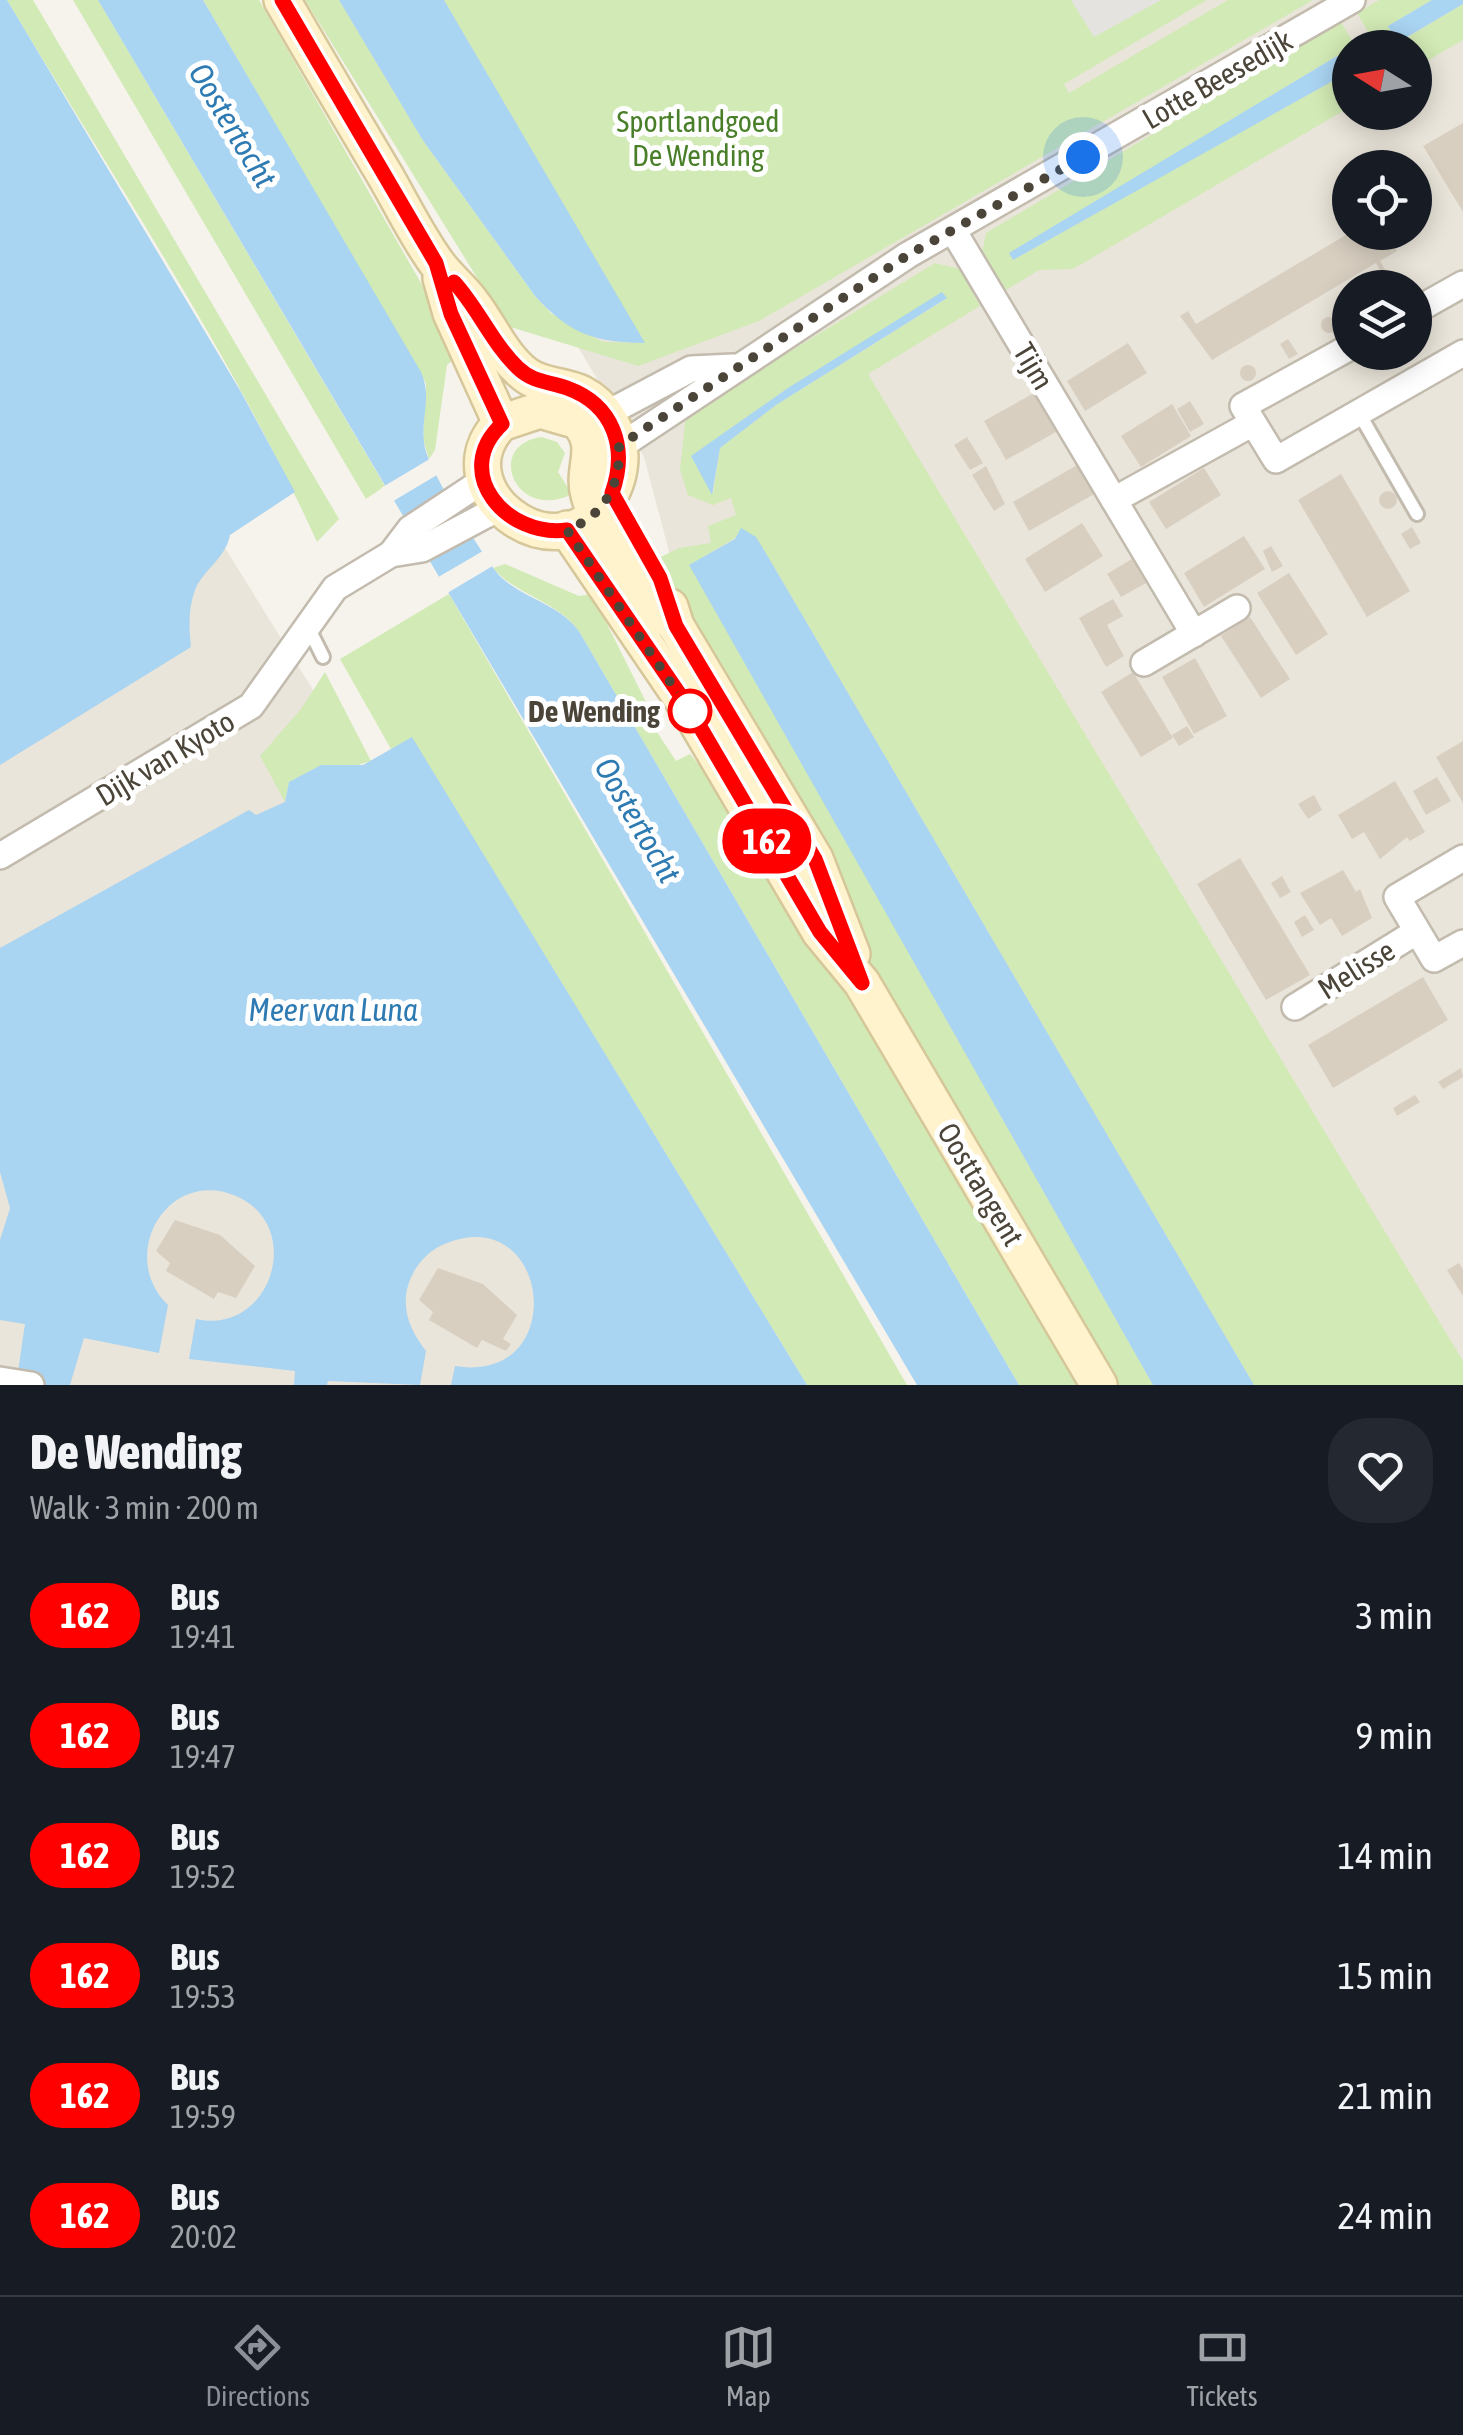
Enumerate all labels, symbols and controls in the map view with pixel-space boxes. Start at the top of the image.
street label: Lotte Beesedijk [1136,23,1298,135]
north arrow [1332,30,1432,130]
map controls [1332,30,1432,370]
water label: Oostertocht [182,56,285,194]
park label: Sportlandgoed De Wending [617,104,779,172]
your location [1058,132,1108,182]
button: locate [1332,150,1432,250]
button: layers [1332,270,1432,370]
street label: Tijm [1007,337,1061,395]
marker: De Wending [669,690,711,732]
place label: De Wending [528,694,660,728]
street label: Dijk van Kyoto [90,704,240,812]
water label: Oostertocht [587,751,689,890]
line badge: 162 [710,808,824,874]
text: 162 [742,821,792,861]
street label: Melisse [1312,932,1400,1006]
water label: Meer van Luna [248,991,418,1028]
street label: Oosttangent [931,1116,1031,1252]
button: heart [1328,1418,1433,1523]
text: De Wending [30,1424,241,1479]
text: Walk · 3 min · 200 m [30,1489,259,1526]
text: Bus [170,1575,220,1618]
text: 3 min [1355,1594,1433,1637]
text: 162 [60,1595,110,1635]
text: 19:41 [170,1618,236,1655]
text: Bus [170,1695,220,1738]
text: 9 min [1355,1714,1433,1757]
text: 162 [60,1715,110,1755]
text: 19:47 [170,1738,236,1775]
text: Bus [170,1815,220,1858]
text: 14 min [1338,1834,1433,1877]
text: 162 [60,1835,110,1875]
text: 19:52 [170,1858,236,1895]
text: Bus [170,1935,220,1978]
text: 15 min [1338,1954,1433,1997]
text: 162 [60,1955,110,1995]
text: 19:53 [170,1978,236,2015]
text: Bus [170,2055,220,2098]
text: 21 min [1338,2074,1433,2117]
text: 162 [60,2075,110,2115]
text: 19:59 [170,2098,236,2135]
text: Bus [170,2175,220,2218]
text: 24 min [1338,2194,1433,2237]
text: 162 [60,2195,110,2235]
text: 20:02 [170,2218,237,2255]
tab: Directions [205,2320,310,2412]
tab: Map [721,2320,776,2412]
tab: Tickets [1187,2320,1258,2412]

